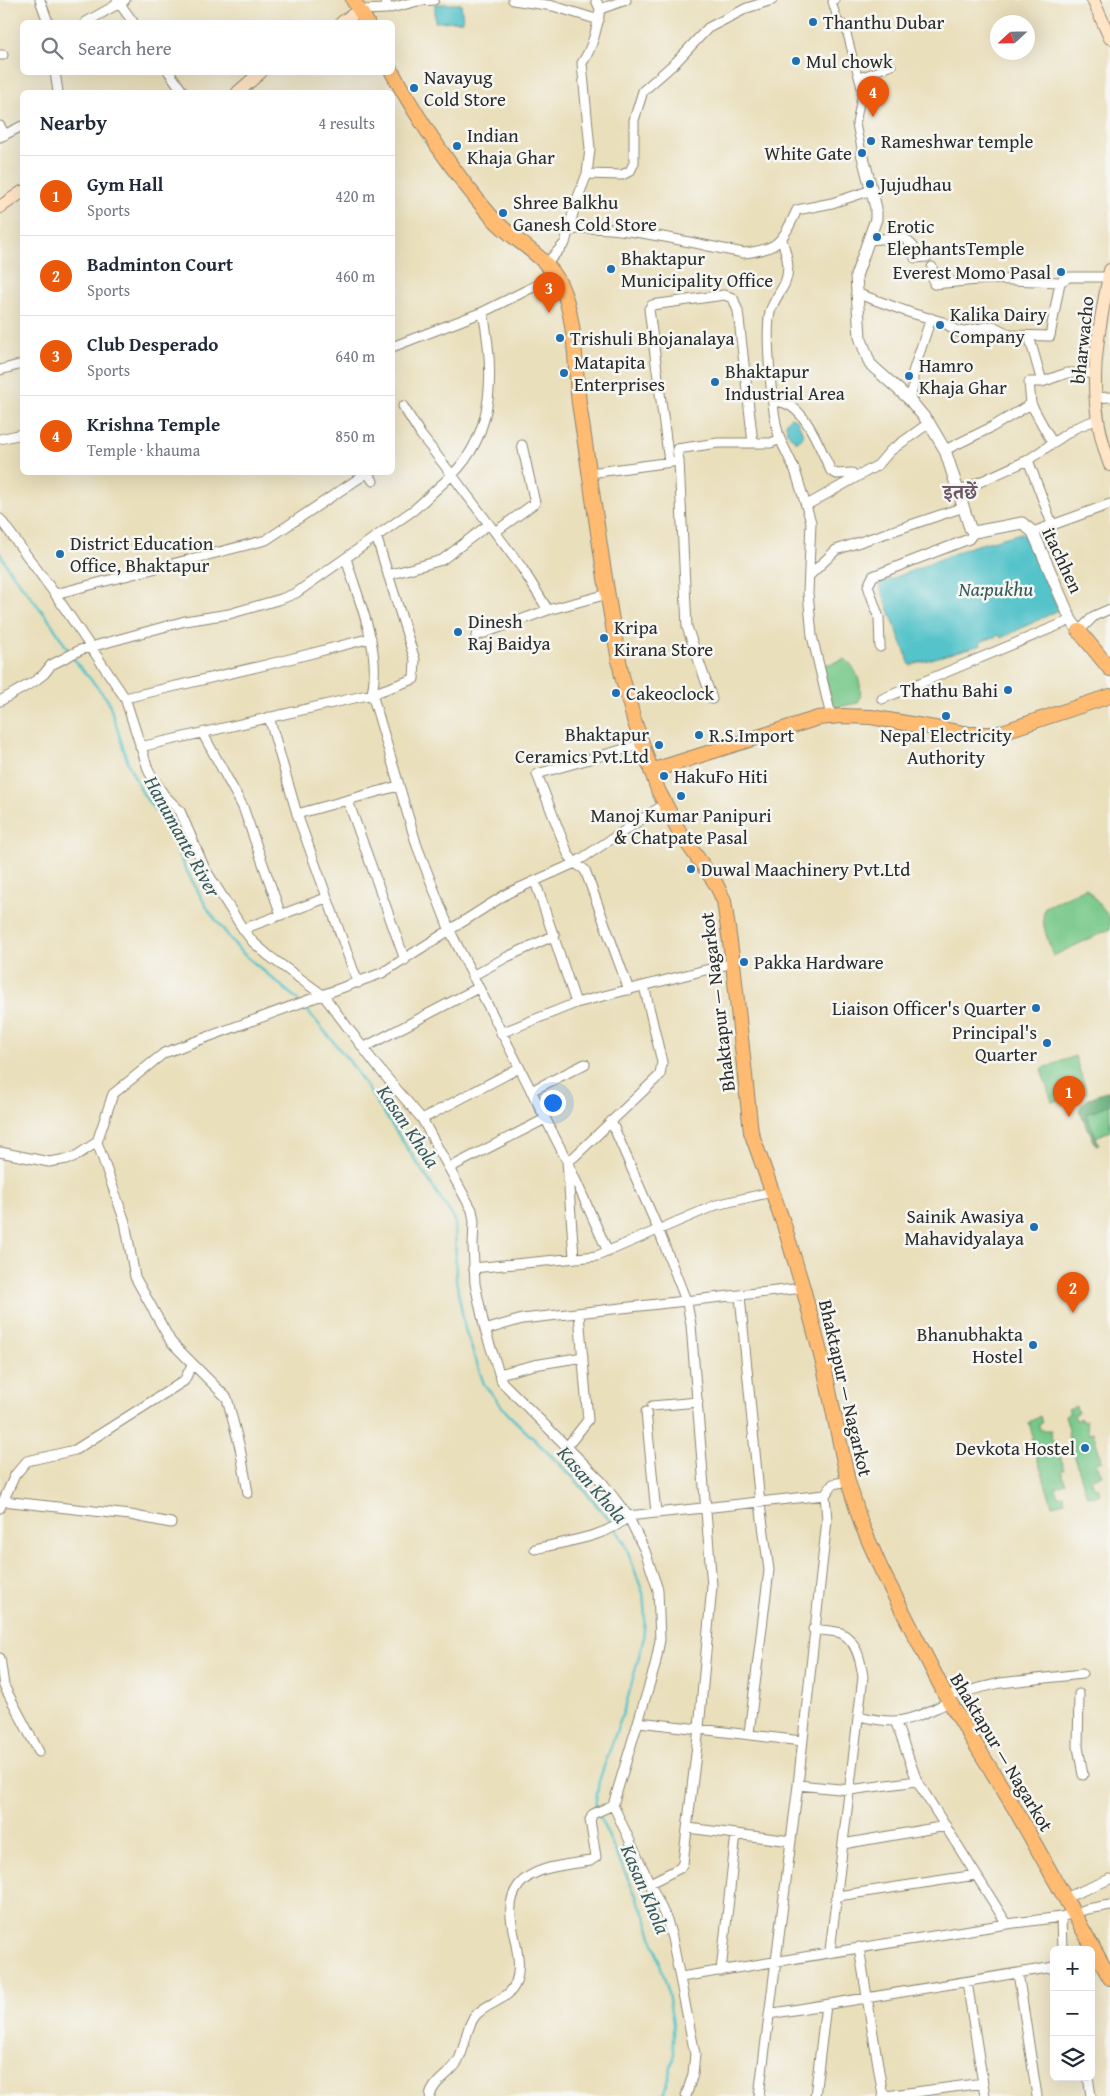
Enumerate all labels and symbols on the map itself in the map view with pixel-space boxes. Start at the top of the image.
place label: Thanthu Dubar [823,8,944,36]
north arrow [990,15,1035,60]
marker: Thanthu Dubar [807,16,819,28]
place label: Mul chowk [806,47,893,75]
marker: Mul chowk [790,55,802,67]
place label: Navayug Cold Store [424,63,506,113]
pin: 4 [857,76,889,117]
marker: Navayug Cold Store [408,82,420,94]
place label: Indian Khaja Ghar [467,121,555,171]
place label: Rameshwar temple [881,127,1033,155]
marker: Rameshwar temple [865,135,877,147]
place label: White Gate [764,139,852,167]
marker: Indian Khaja Ghar [451,140,463,152]
marker: White Gate [856,147,868,159]
place label: Jujudhau [878,170,952,198]
marker: Jujudhau [864,178,876,190]
place label: Shree Balkhu Ganesh Cold Store [513,188,657,238]
marker: Shree Balkhu Ganesh Cold Store [497,207,509,219]
place label: Erotic ElephantsTemple [887,212,1025,262]
marker: Erotic ElephantsTemple [871,231,883,243]
place label: Bhaktapur Municipality Office [621,244,773,294]
place label: Everest Momo Pasal [893,258,1051,286]
marker: Bhaktapur Municipality Office [605,263,617,275]
marker: Everest Momo Pasal [1055,266,1067,278]
pin: 3 [533,272,565,313]
street label: bharwacho [1063,295,1101,385]
place label: Kalika Dairy Company [950,300,1047,350]
marker: Kalika Dairy Company [934,319,946,331]
place label: Trishuli Bhojanalaya [570,324,735,352]
marker: Trishuli Bhojanalaya [554,332,566,344]
place label: Matapita Enterprises [574,348,665,398]
place label: Hamro Khaja Ghar [919,351,1007,401]
place label: Bhaktapur Industrial Area [725,357,845,407]
marker: Matapita Enterprises [558,367,570,379]
marker: Hamro Khaja Ghar [903,370,915,382]
marker: Bhaktapur Industrial Area [709,376,721,388]
district label: इतछें [941,477,979,506]
street label: itachhen [1036,522,1091,598]
place label: District Education Office, Bhaktapur [70,529,214,579]
marker: District Education Office, Bhaktapur [54,548,66,560]
water label: Na:pukhu [958,574,1033,603]
place label: Dinesh Raj Baidya [468,607,551,657]
place label: Kripa Kirana Store [614,613,713,663]
marker: Dinesh Raj Baidya [452,626,464,638]
marker: Kripa Kirana Store [598,632,610,644]
place label: Thathu Bahi [900,676,998,704]
place label: Cakeoclock [626,679,714,707]
marker: Thathu Bahi [1002,684,1014,696]
marker: Cakeoclock [610,687,622,699]
marker: Nepal Electricity Authority [940,710,952,722]
place label: Bhaktapur Ceramics Pvt.Ltd [515,720,650,770]
place label: R.S.Import [709,721,795,749]
place label: Nepal Electricity Authority [880,721,1013,771]
marker: R.S.Import [693,729,705,741]
marker: Bhaktapur Ceramics Pvt.Ltd [653,739,665,751]
place label: HakuFo Hiti [674,762,768,790]
water label: Hanumante River [137,769,229,902]
marker: HakuFo Hiti [658,770,670,782]
marker: Manoj Kumar Panipuri & Chatpate Pasal [675,790,687,802]
place label: Manoj Kumar Panipuri & Chatpate Pasal [590,801,772,851]
place label: Duwal Maachinery Pvt.Ltd [701,855,911,883]
marker: Duwal Maachinery Pvt.Ltd [685,863,697,875]
street label: Bhaktapur — Nagarkot [692,910,742,1093]
place label: Pakka Hardware [754,948,884,976]
marker: Pakka Hardware [738,956,750,968]
place label: Liaison Officer's Quarter [832,994,1026,1022]
marker: Liaison Officer's Quarter [1030,1002,1042,1014]
place label: Principal's Quarter [952,1018,1037,1068]
marker: Principal's Quarter [1041,1037,1053,1049]
pin: 1 [1053,1076,1085,1117]
water label: Kasan Khola [370,1078,448,1174]
your location [540,1090,566,1116]
place label: Sainik Awasiya Mahavidyalaya [905,1202,1024,1252]
marker: Sainik Awasiya Mahavidyalaya [1028,1221,1040,1233]
pin: 2 [1057,1272,1089,1313]
street label: Bhaktapur — Nagarkot [812,1297,880,1479]
place label: Bhanubhakta Hostel [917,1320,1023,1370]
marker: Bhanubhakta Hostel [1027,1339,1039,1351]
place label: Devkota Hostel [955,1434,1075,1462]
water label: Kasan Khola [550,1438,636,1530]
marker: Devkota Hostel [1079,1442,1091,1454]
street label: Bhaktapur — Nagarkot [943,1667,1061,1837]
water label: Kasan Khola [614,1839,678,1939]

